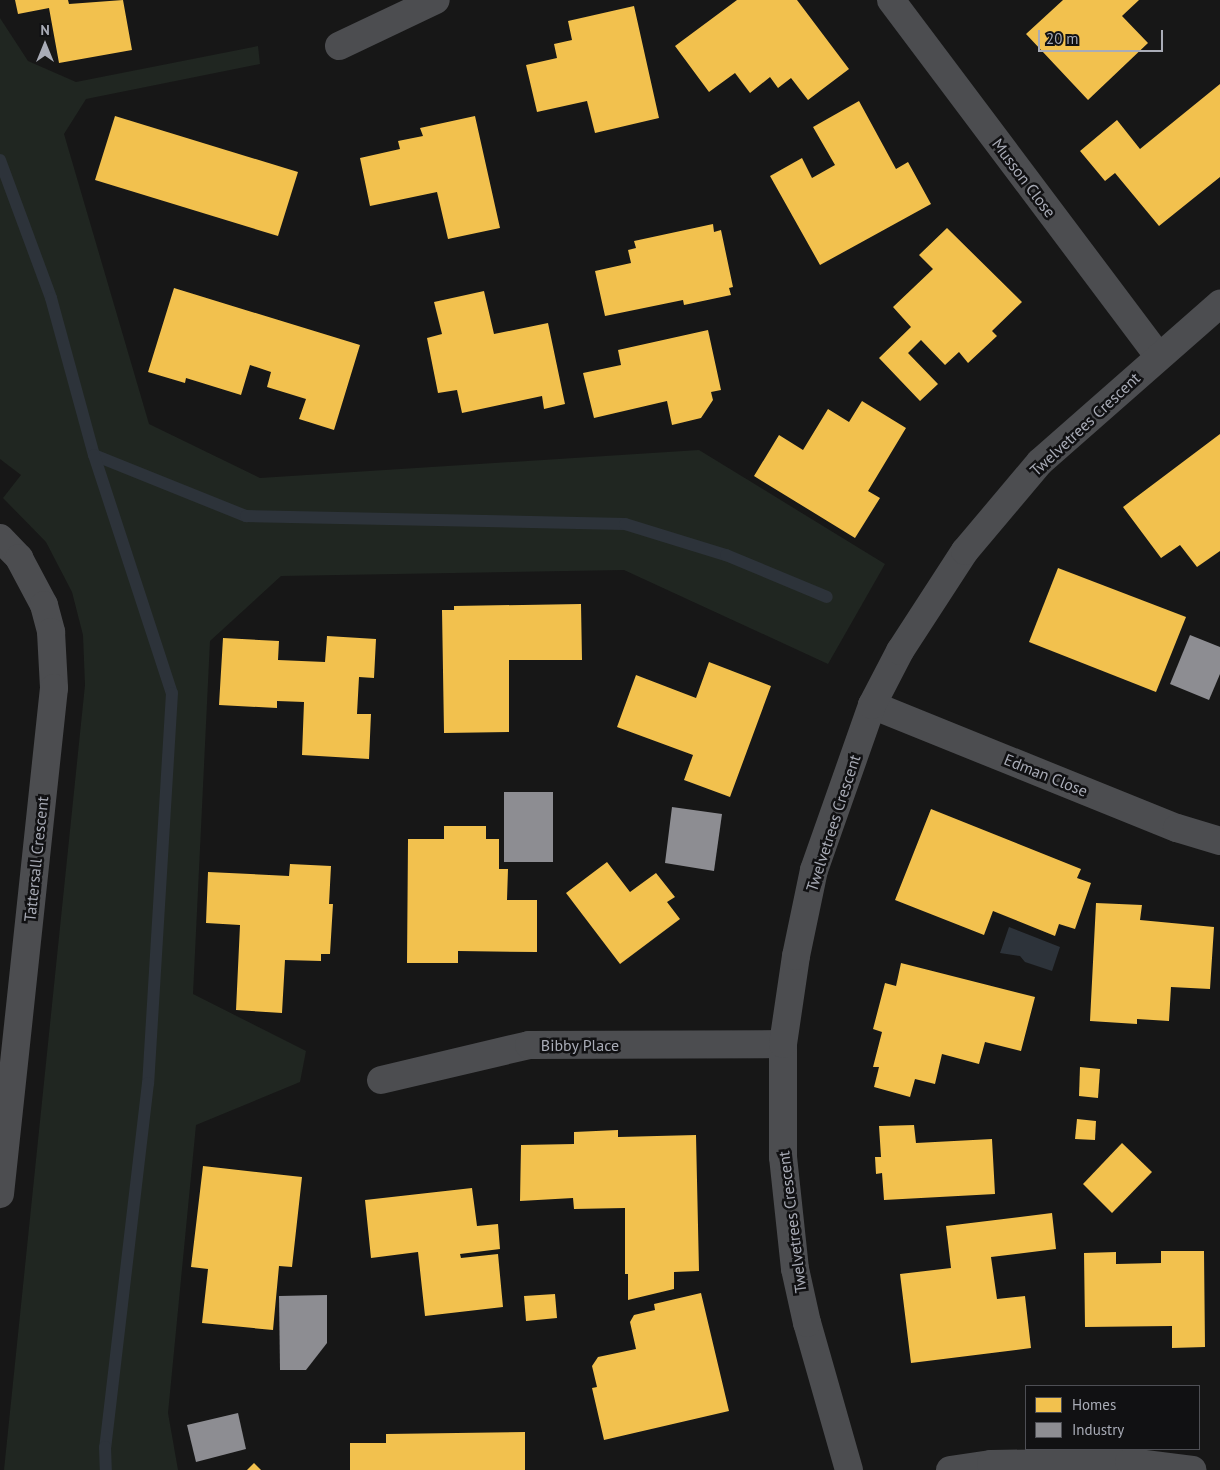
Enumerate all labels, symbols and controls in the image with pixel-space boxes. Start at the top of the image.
north arrow [20,20,70,70]
scale bar [1040,20,1165,52]
text: N [40,21,50,39]
text: 20 m [1046,29,1079,48]
street label: Musson Close [988,135,1060,221]
street label: Twelvetrees Crescent [1026,368,1144,480]
street label: Edman Close [1001,750,1091,800]
street label: Twelvetrees Crescent [802,752,864,894]
street label: Tattersall Crescent [20,795,52,923]
street label: Bibby Place [541,1035,619,1055]
street label: Twelvetrees Crescent [774,1150,810,1294]
legend [1025,1385,1200,1450]
text: Homes [1072,1395,1116,1414]
text: Industry [1072,1420,1124,1439]

